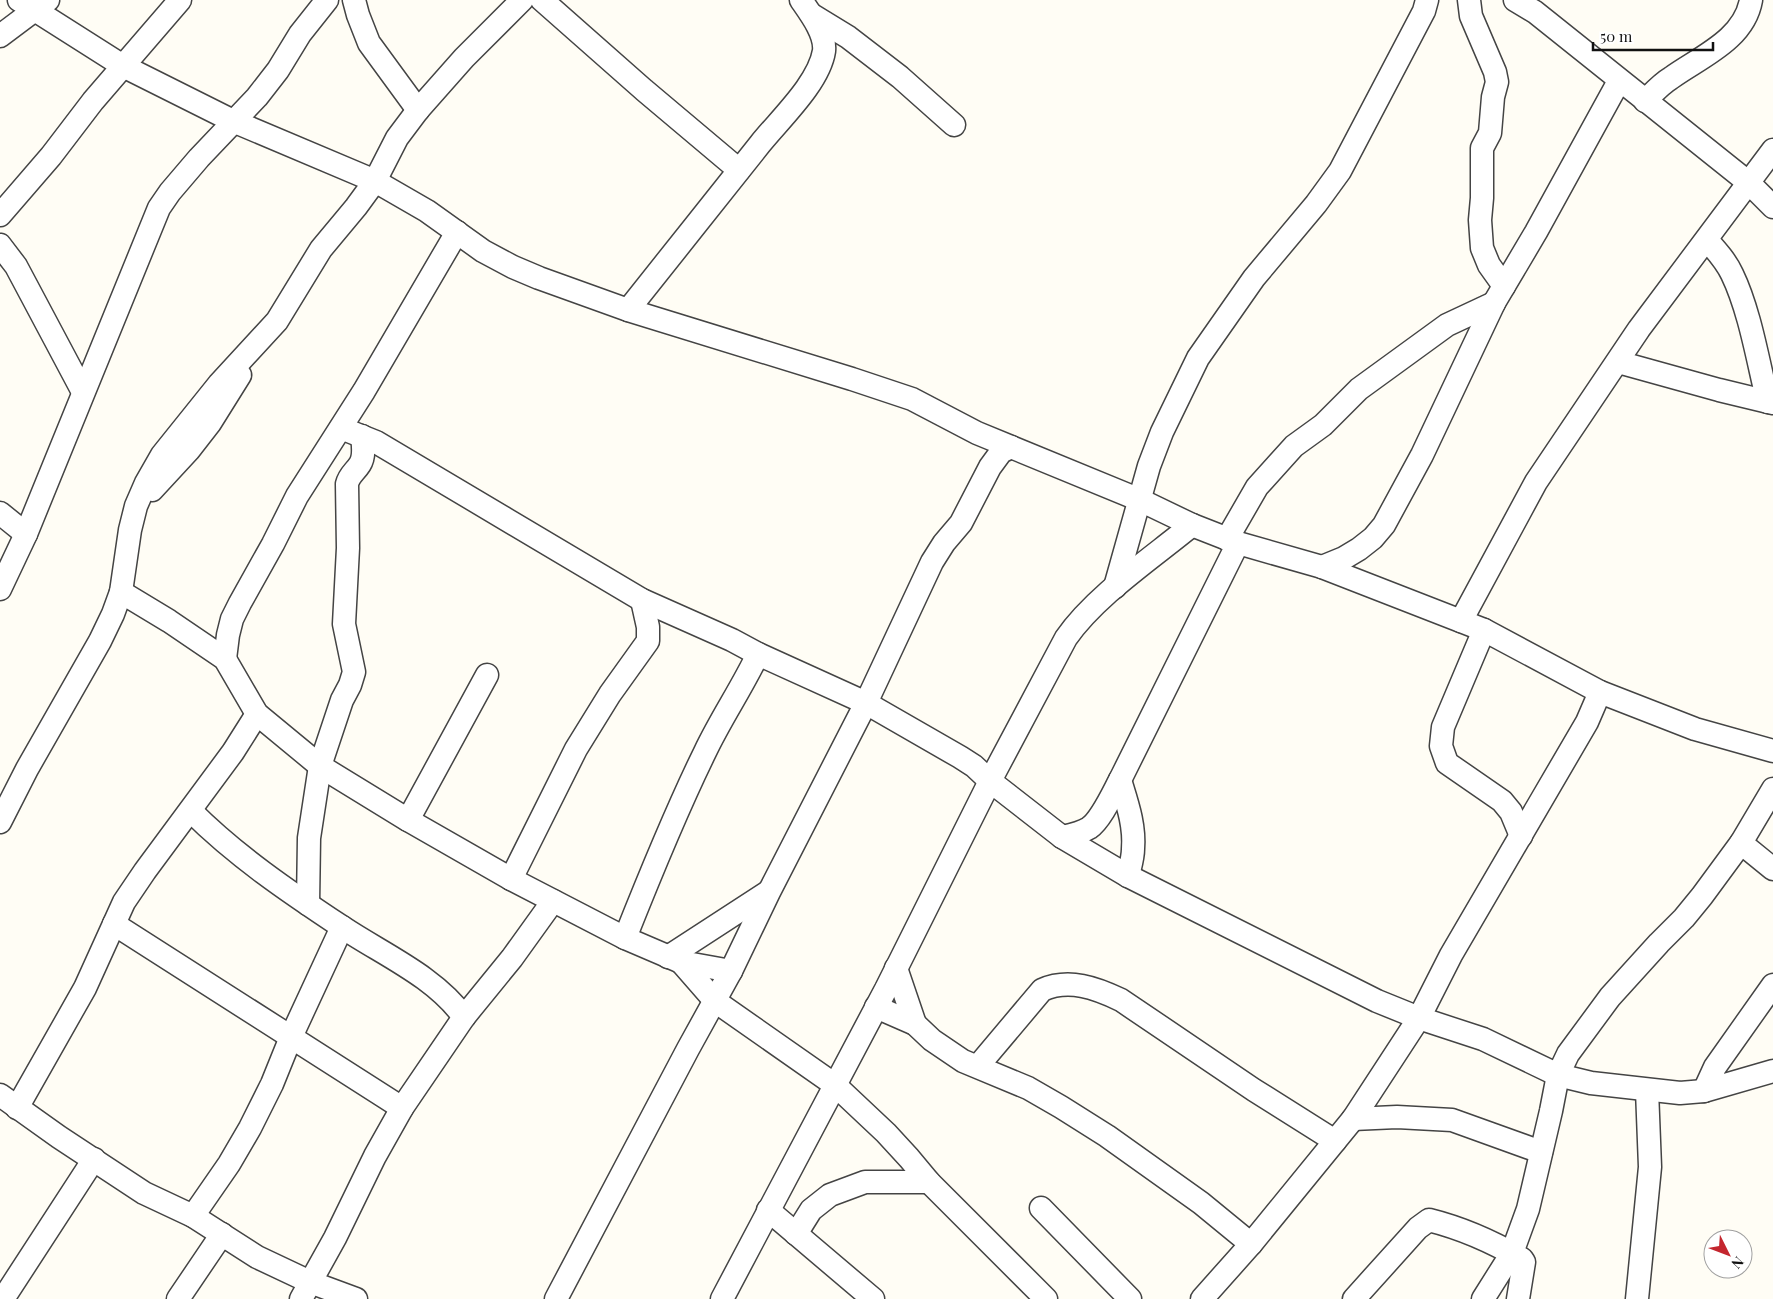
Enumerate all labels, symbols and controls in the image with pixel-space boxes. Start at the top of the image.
scale bar [1593,20,1713,52]
text: 50 m [1600,26,1633,46]
north arrow [1703,1229,1753,1279]
text: N [1728,1253,1748,1273]

